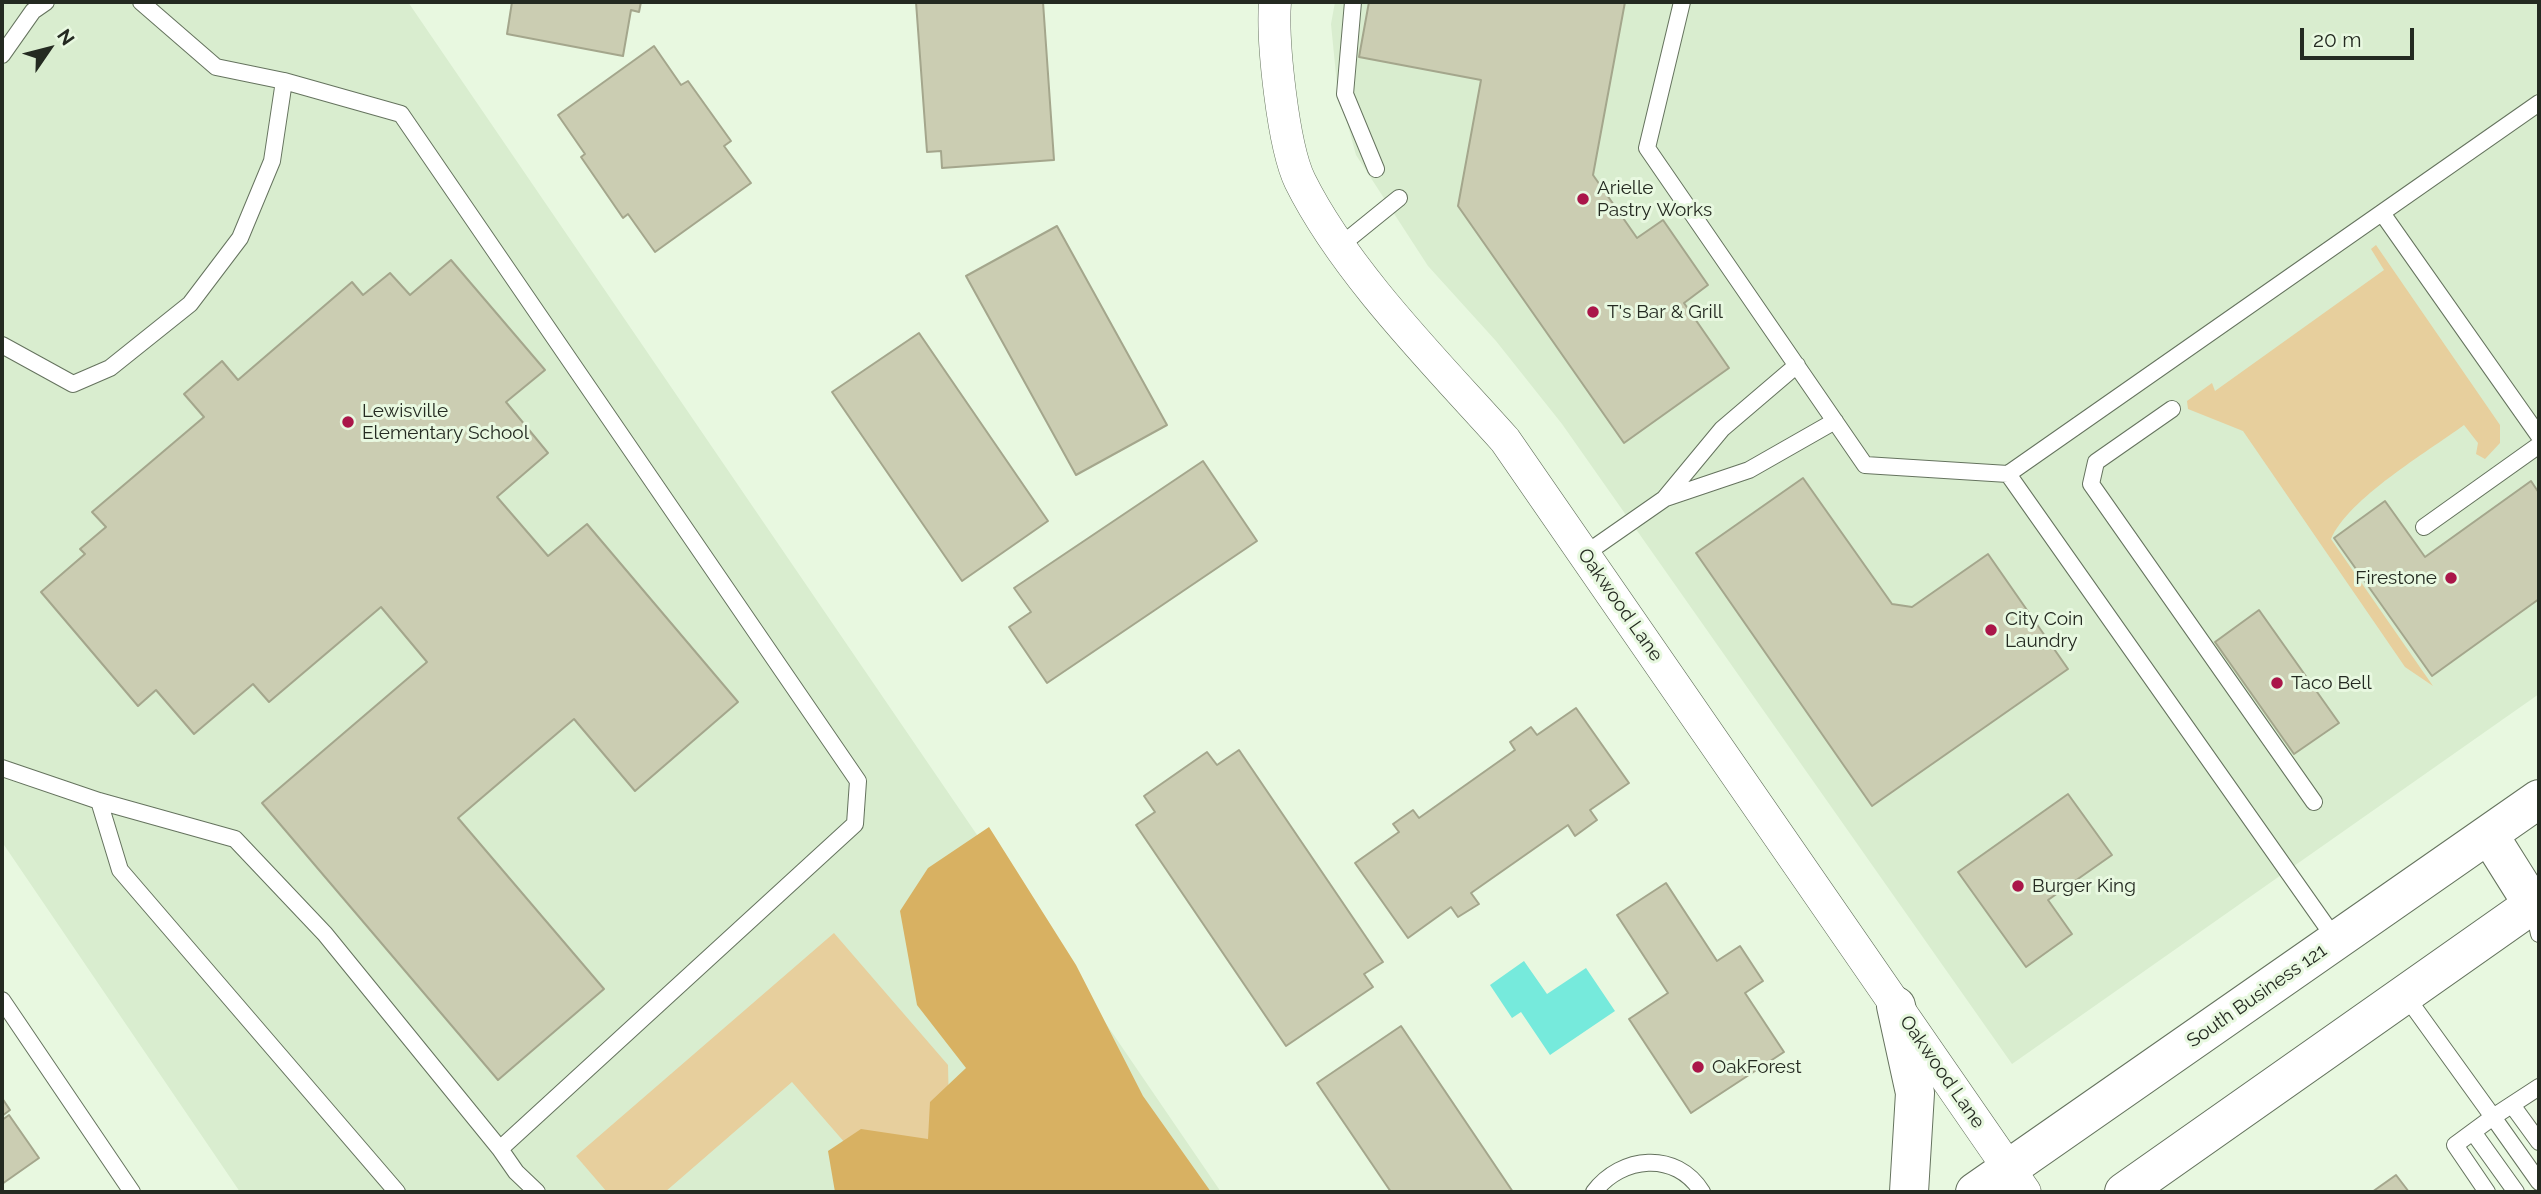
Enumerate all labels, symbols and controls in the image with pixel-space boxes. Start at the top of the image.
north arrow [14,14,84,84]
scale bar [2303,14,2417,58]
text: N [53,25,79,49]
text: 20 m [2313,27,2361,52]
place label: Arielle Pastry Works [1597,177,1712,221]
marker: Arielle Pastry Works [1575,191,1591,207]
place label: T's Bar & Grill [1607,301,1723,323]
marker: T's Bar & Grill [1585,304,1601,320]
place label: Lewisville Elementary School [362,400,529,444]
marker: Lewisville Elementary School [340,414,356,430]
street label: Oakwood Lane [1573,544,1667,666]
place label: Firestone [2355,567,2437,589]
marker: Firestone [2443,570,2459,586]
place label: City Coin Laundry [2005,608,2083,652]
marker: City Coin Laundry [1983,622,1999,638]
place label: Taco Bell [2291,672,2372,694]
marker: Taco Bell [2269,675,2285,691]
place label: Burger King [2032,875,2136,897]
marker: Burger King [2010,878,2026,894]
street label: South Business 121 [2183,939,2331,1053]
street label: Oakwood Lane [1895,1011,1989,1133]
place label: OakForest [1712,1056,1802,1078]
marker: OakForest [1690,1059,1706,1075]

